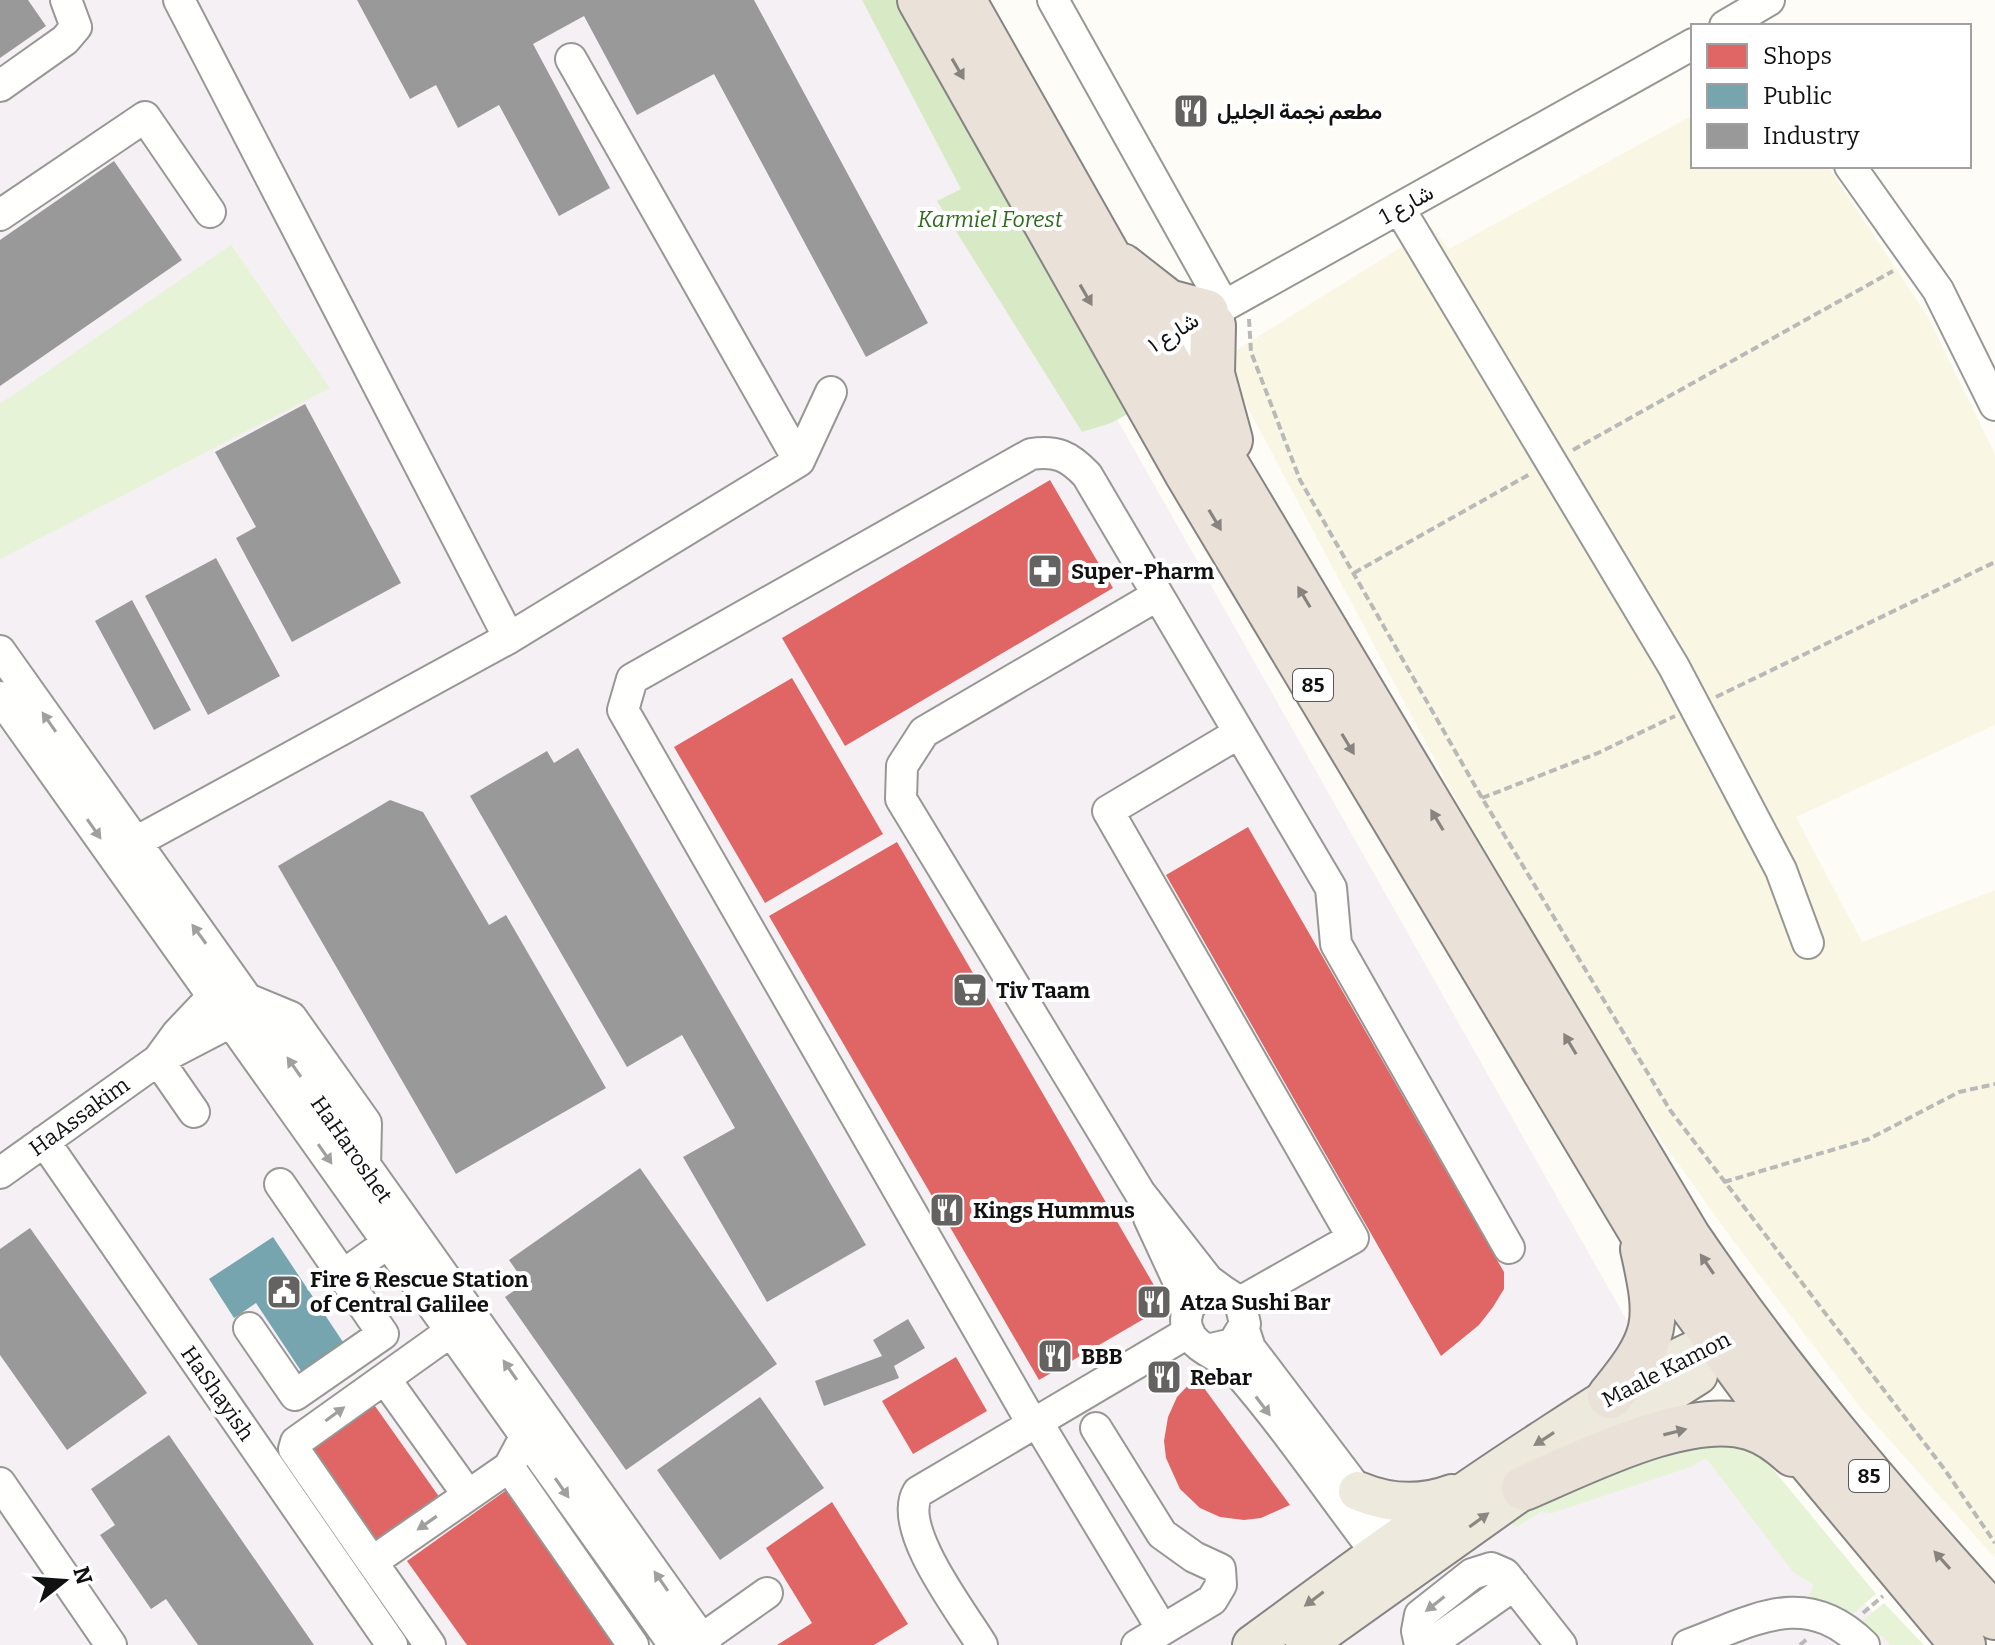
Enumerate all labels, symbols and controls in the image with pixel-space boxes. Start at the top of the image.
legend [1691,24,1971,168]
text: Shops [1763,42,1832,70]
one-way arrow [951,57,964,80]
text: Public [1763,82,1832,110]
restaurant icon: مطعم نجمة الجليل [1172,92,1210,130]
place label: مطعم نجمة الجليل [1217,98,1382,126]
text: Industry [1763,122,1860,150]
street label: شارع 1 [1375,179,1438,231]
park label: Karmiel Forest [917,206,1063,233]
one-way arrow [1079,284,1093,306]
street label: شارع ١ [1143,306,1204,359]
one-way arrow [1208,509,1222,531]
pharmacy icon: Super-Pharm [1026,552,1064,590]
place label: Super-Pharm [1071,558,1214,585]
one-way arrow [1297,586,1311,608]
road number: 85 [1293,669,1333,701]
one-way arrow [42,711,57,732]
one-way arrow [1341,733,1355,755]
one-way arrow [1430,809,1444,831]
one-way arrow [86,819,101,840]
one-way arrow [192,924,207,945]
supermarket icon: Tiv Taam [951,971,989,1009]
place label: Tiv Taam [996,977,1090,1004]
one-way arrow [1563,1033,1577,1055]
one-way arrow [287,1056,302,1077]
street label: HaAssakim [24,1071,135,1162]
street label: HaHaroshet [305,1091,398,1208]
one-way arrow [317,1143,333,1165]
restaurant icon: Kings Hummus [928,1191,966,1229]
place label: Kings Hummus [973,1197,1135,1224]
one-way arrow [1700,1254,1715,1275]
place label: Fire & Rescue Station of Central Galilee [310,1266,529,1318]
public building icon: Fire & Rescue Station of Central Galilee [265,1273,303,1311]
restaurant icon: Atza Sushi Bar [1135,1283,1173,1321]
place label: Atza Sushi Bar [1180,1289,1331,1316]
street label: Maale Kamon [1598,1326,1735,1413]
restaurant icon: BBB [1036,1337,1074,1375]
street label: HaShayish [175,1341,260,1446]
place label: BBB [1081,1343,1123,1370]
restaurant icon: Rebar [1145,1358,1183,1396]
one-way arrow [503,1359,518,1380]
place label: Rebar [1190,1364,1253,1391]
one-way arrow [1255,1396,1271,1416]
one-way arrow [325,1407,346,1422]
one-way arrow [1663,1425,1688,1437]
one-way arrow [1534,1431,1555,1446]
road number: 85 [1849,1460,1889,1492]
one-way arrow [554,1478,569,1499]
one-way arrow [1468,1512,1490,1528]
one-way arrow [416,1516,437,1531]
north arrow [24,1541,104,1621]
one-way arrow [1934,1550,1952,1569]
text: N [67,1563,98,1587]
one-way arrow [654,1571,669,1592]
one-way arrow [1303,1591,1325,1607]
one-way arrow [1425,1595,1445,1611]

